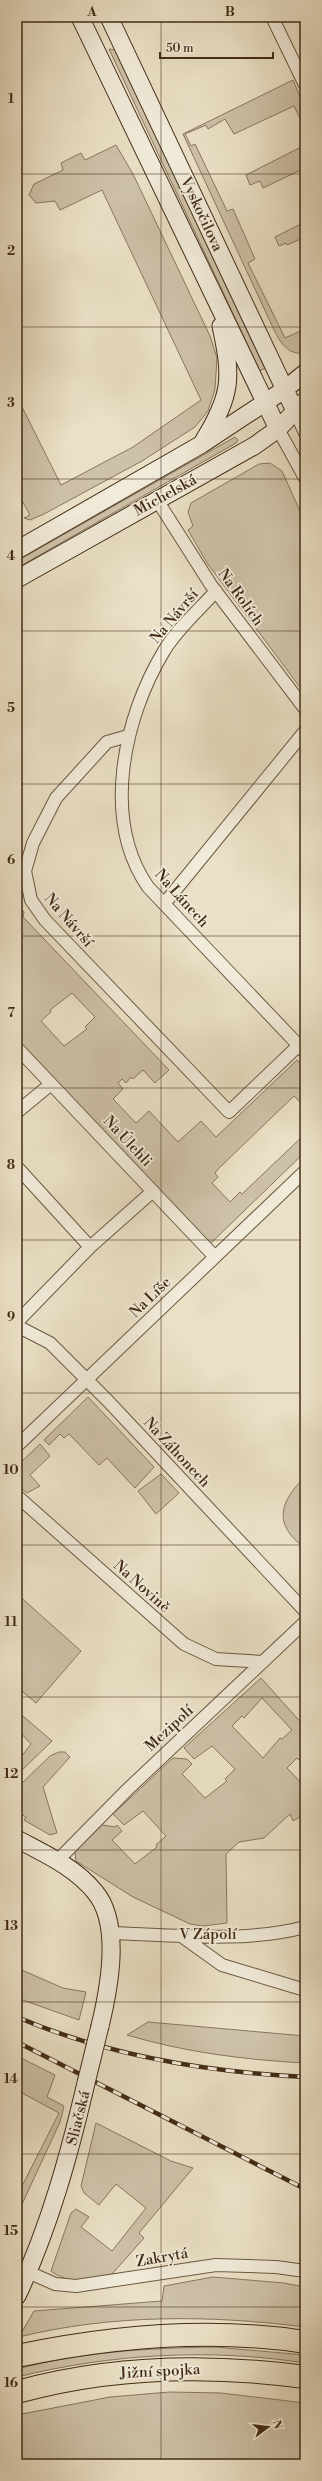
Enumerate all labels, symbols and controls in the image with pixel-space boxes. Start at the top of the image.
text: A [86,4,97,20]
text: B [225,4,235,20]
scale bar [160,34,273,60]
text: 50 m [166,41,194,56]
text: 1 [8,91,15,107]
street label: Vyskočilova [176,173,227,255]
text: 2 [7,243,15,259]
text: 3 [7,395,15,411]
street label: Michelská [130,470,200,520]
text: 4 [7,548,16,564]
street label: Na Rolích [213,565,268,630]
street label: Na Návrší [146,584,203,648]
text: 5 [7,700,15,716]
text: 6 [7,852,15,868]
street label: Na Lánech [150,865,213,932]
street label: Na Návrší [40,889,98,952]
text: 7 [7,1005,15,1021]
street label: Na Úlehli [99,1111,157,1171]
text: 8 [7,1157,15,1173]
street label: Na Líše [126,1273,175,1322]
text: 9 [7,1309,15,1325]
street label: Na Záhonech [139,1413,214,1491]
text: 10 [3,1462,19,1478]
street label: Na Novině [109,1556,174,1617]
text: 11 [5,1614,18,1630]
street label: Mezipolí [141,1700,198,1756]
text: 12 [4,1766,18,1782]
text: 13 [4,1918,18,1934]
street label: V Zápolí [178,1925,238,1944]
text: 14 [4,2071,18,2087]
street label: Sliačská [63,2088,95,2147]
text: 15 [4,2223,18,2239]
street label: Zakrytá [135,2243,190,2271]
street label: Jižní spojka [118,2360,201,2383]
text: 16 [4,2375,18,2391]
north arrow [248,2407,288,2447]
text: N [269,2419,285,2431]

